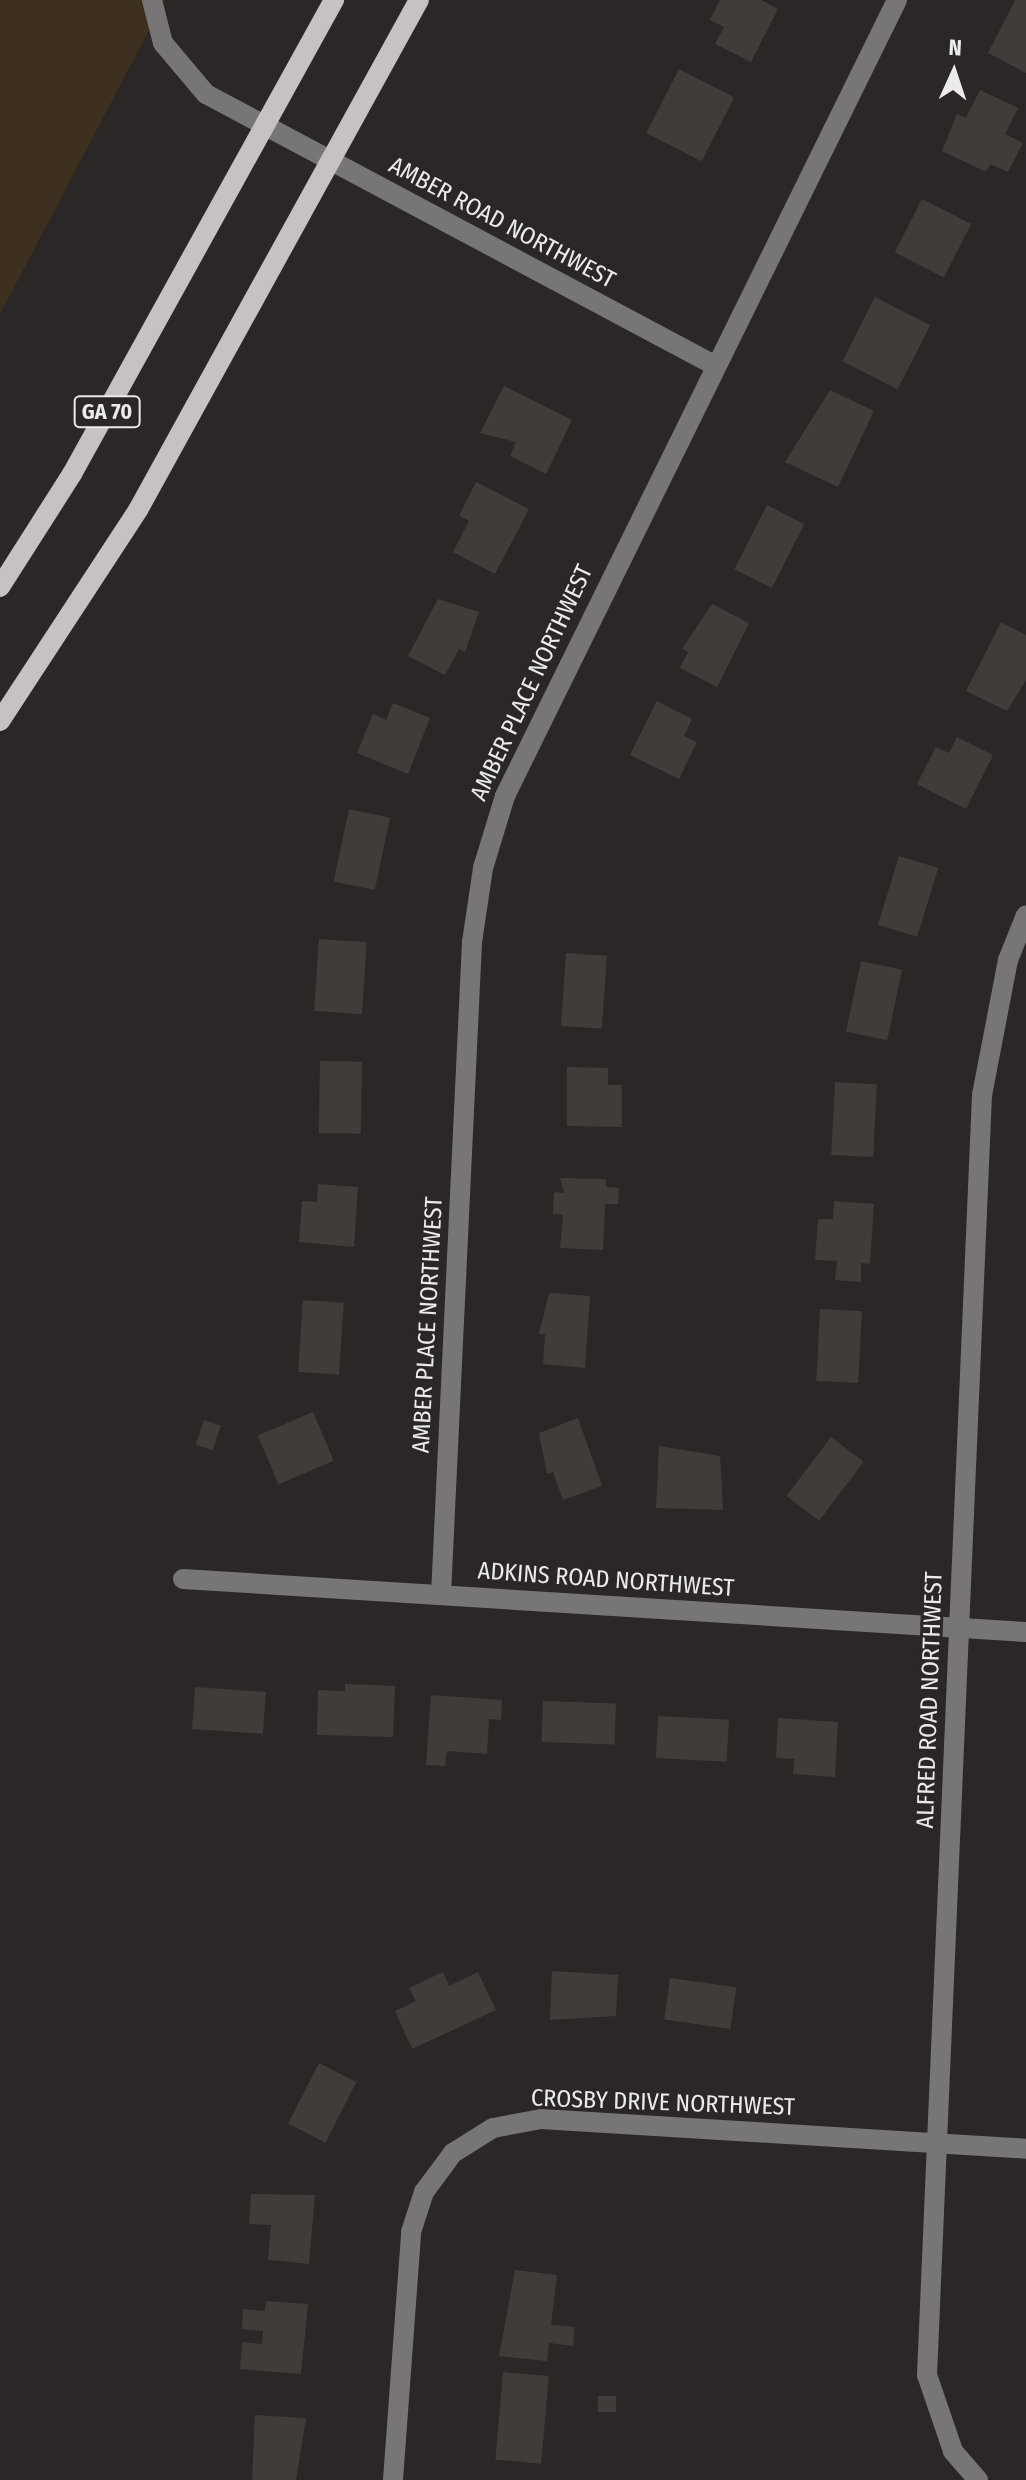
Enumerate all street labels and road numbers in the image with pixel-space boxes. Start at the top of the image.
street label: AMBER ROAD NORTHWEST [384,151,620,295]
road number: GA 70 [73,394,141,430]
street label: AMBER PLACE NORTHWEST [465,561,599,805]
street label: AMBER PLACE NORTHWEST [407,1196,449,1454]
street label: ADKINS ROAD NORTHWEST [477,1557,735,1603]
street label: ALFRED ROAD NORTHWEST [911,1571,949,1829]
street label: CROSBY DRIVE NORTHWEST [531,2084,795,2122]

